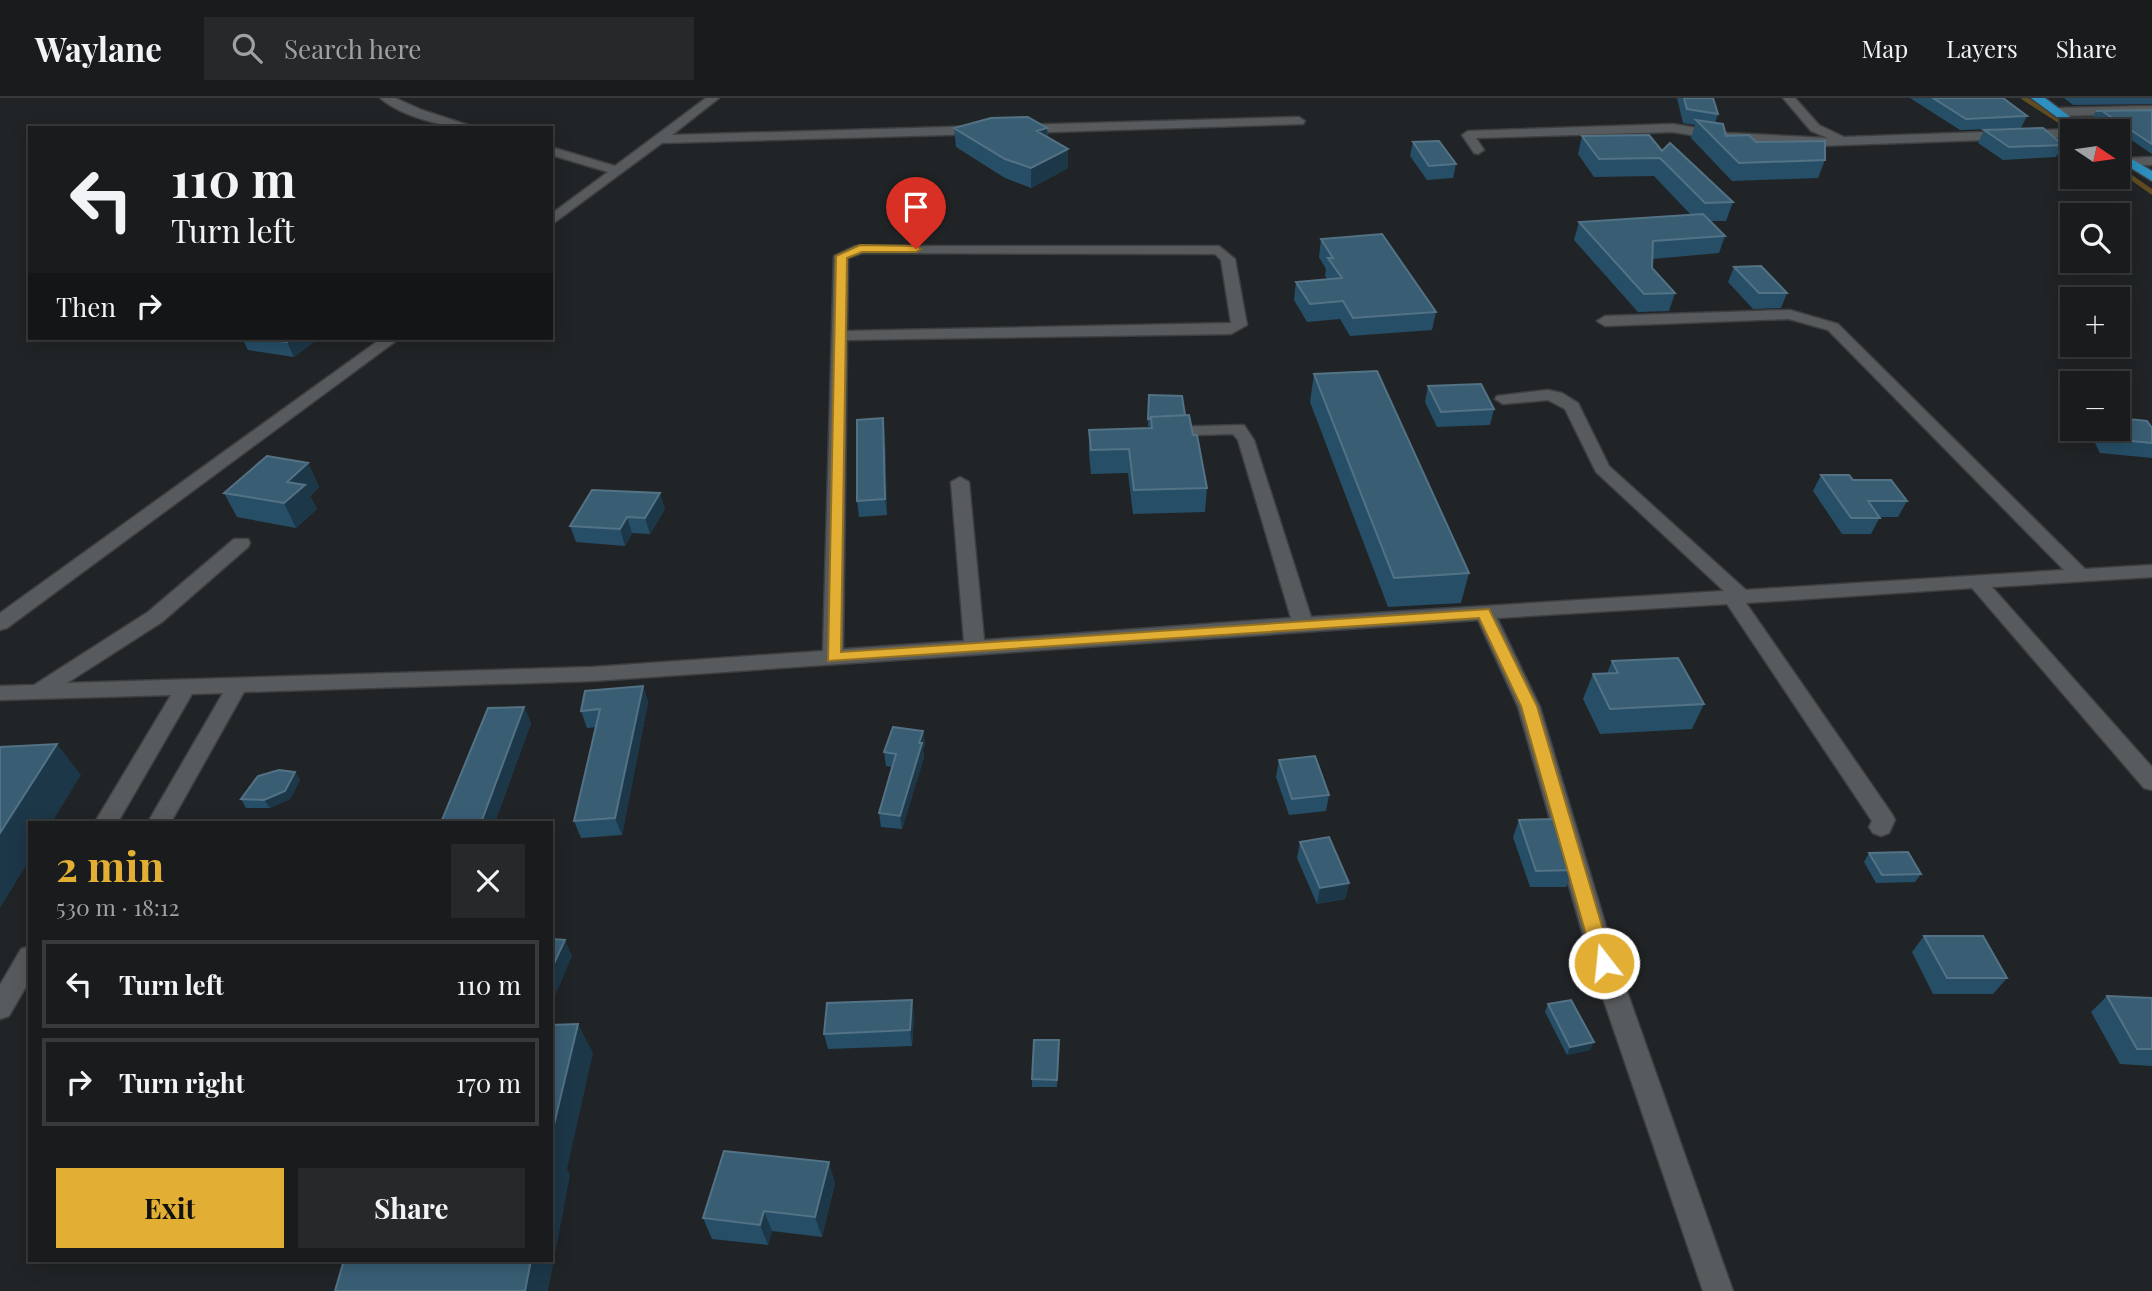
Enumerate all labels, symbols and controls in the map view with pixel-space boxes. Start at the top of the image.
search box [204,17,694,80]
text: Waylane [35,26,162,70]
icon: search [228,29,266,67]
text: Search here [284,31,421,66]
text: Map [1862,32,1908,64]
text: Layers [1946,32,2018,64]
text: Share [2056,32,2117,64]
north arrow [2060,119,2130,189]
map controls [2060,119,2130,441]
text: 110 m [171,145,296,210]
icon: left [56,154,147,245]
pin [886,177,946,249]
icon: arrive [897,188,935,226]
button: search [2060,203,2130,273]
text: Turn left [171,208,295,251]
icon: right [130,287,168,325]
button: + [2060,287,2130,357]
text: Then [56,289,116,324]
button: − [2060,371,2130,441]
text: 2 min [56,837,164,893]
button: close [451,844,525,918]
text: 530 m · 18:12 [56,891,180,922]
position arrow [1567,926,1641,1000]
icon: left [60,965,98,1003]
text: Turn left [119,967,224,1002]
text: 110 m [457,967,521,1002]
icon: right [60,1063,98,1101]
text: Turn right [119,1065,245,1100]
text: 170 m [456,1065,521,1100]
button: Exit [56,1168,284,1248]
button: Share [298,1168,525,1248]

